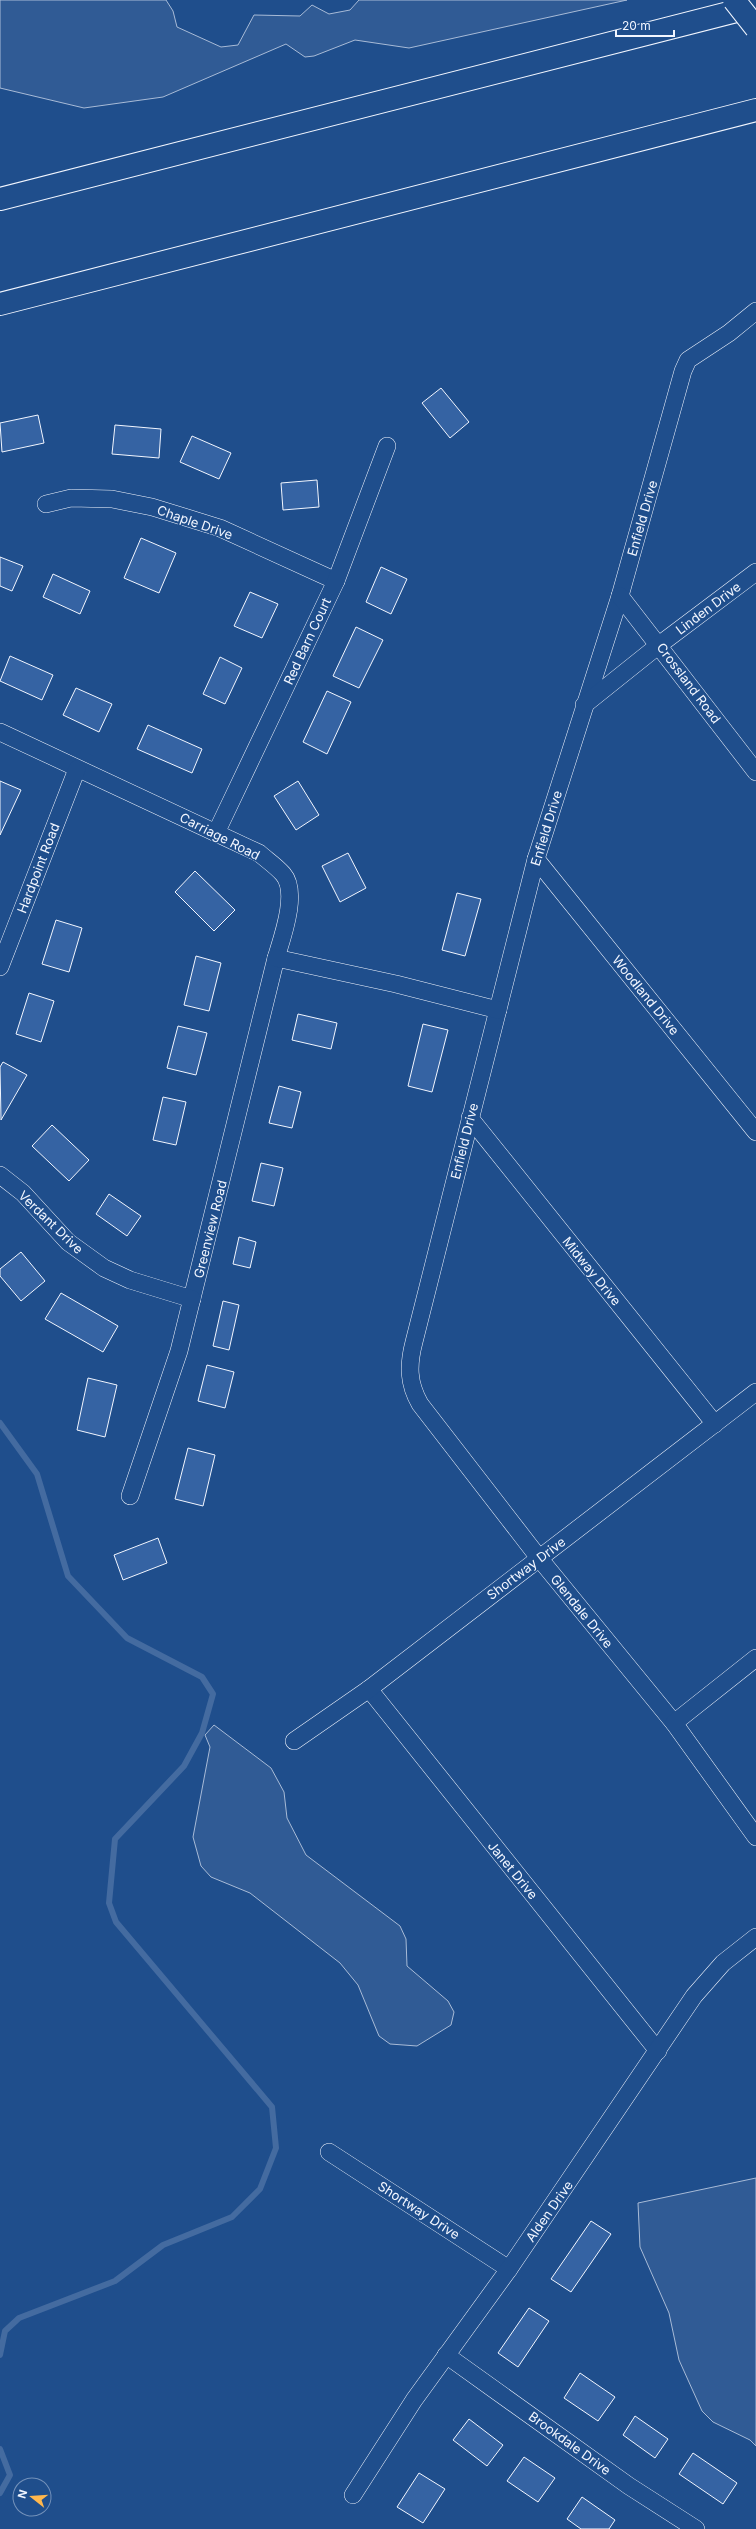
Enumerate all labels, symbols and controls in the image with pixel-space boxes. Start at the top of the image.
scale bar [616,12,674,38]
text: 20 m [622,18,651,33]
street label: Enfield Drive [624,478,660,558]
street label: Chaple Drive [155,502,235,542]
street label: Linden Drive [672,578,744,638]
street label: Red Barn Court [280,595,334,687]
street label: Crossland Road [653,640,725,726]
street label: Enfield Drive [527,788,565,868]
street label: Carriage Road [177,809,263,863]
street label: Hardpoint Road [13,821,63,915]
street label: Woodland Drive [609,952,683,1038]
street label: Enfield Drive [447,1101,481,1181]
street label: Greenview Road [190,1178,230,1280]
street label: Verdant Drive [15,1187,87,1257]
street label: Midway Drive [559,1233,625,1309]
street label: Shortway Drive [484,1533,568,1603]
street label: Glendale Drive [547,1571,617,1651]
street label: Janet Drive [485,1838,541,1902]
street label: Alden Drive [522,2177,576,2245]
street label: Shortway Drive [375,2178,463,2242]
street label: Brookdale Drive [526,2408,614,2478]
north arrow [12,2477,52,2517]
text: N [15,2488,30,2500]

